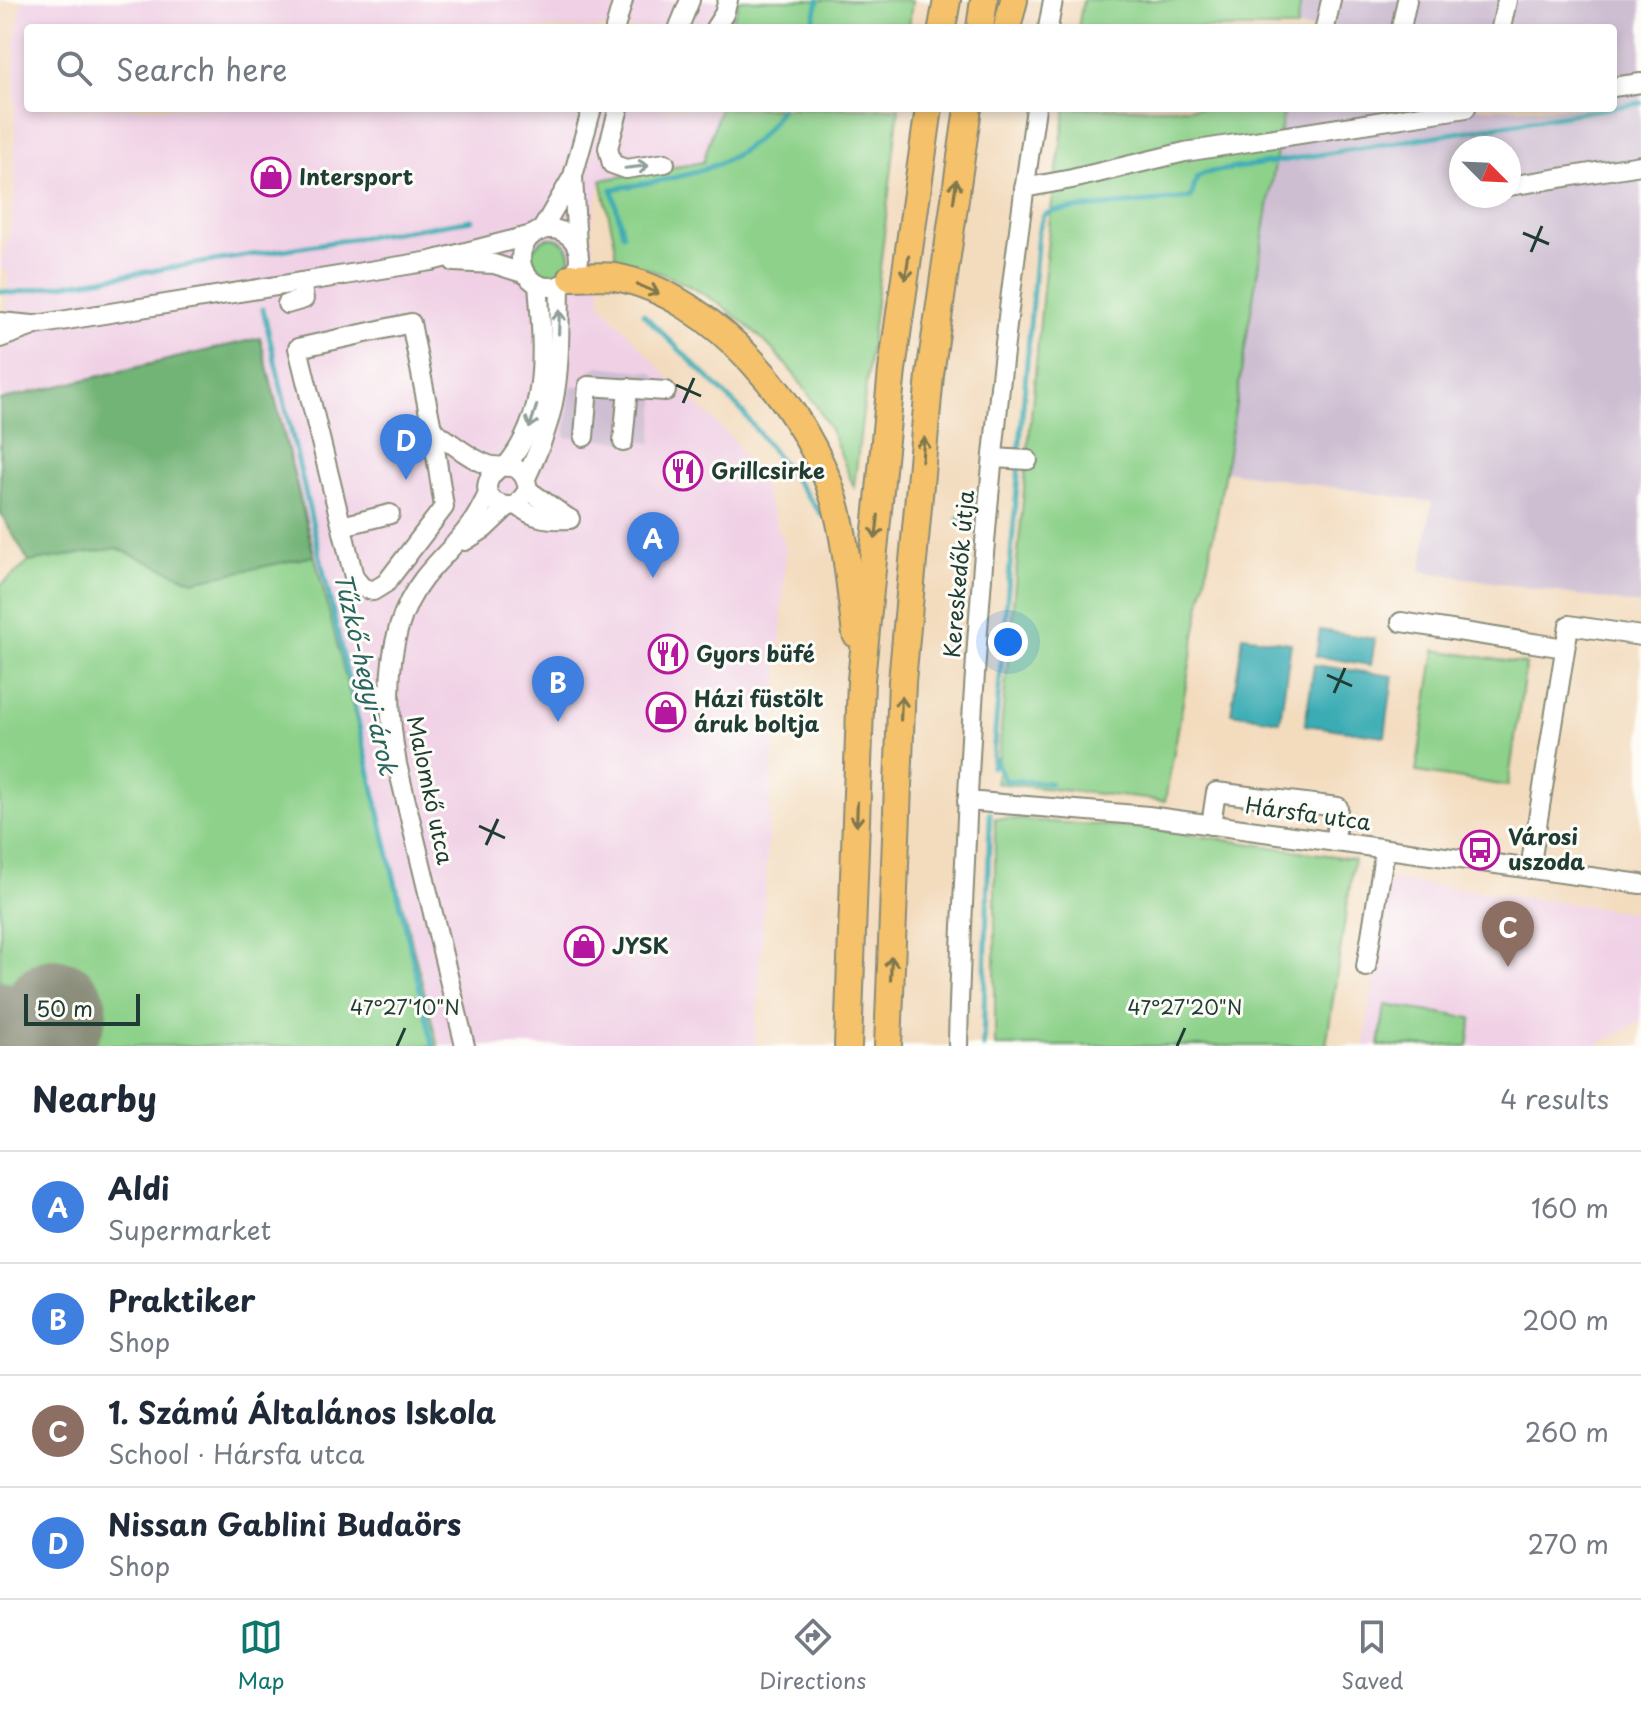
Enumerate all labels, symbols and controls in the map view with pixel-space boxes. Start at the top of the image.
search box [24,24,1617,112]
icon: search [52,46,96,90]
text: Search here [116,46,288,91]
north arrow [1449,136,1521,208]
shop icon: Intersport [250,156,292,198]
place label: Intersport [299,159,414,192]
one-way arrow [623,159,650,174]
one-way arrow [948,179,963,204]
one-way arrow [899,255,914,281]
one-way arrow [635,282,660,297]
one-way arrow [552,309,567,336]
one-way arrow [524,404,539,429]
pin: D [380,414,432,480]
one-way arrow [916,436,931,463]
restaurant icon: Grillcsirke [662,450,704,492]
place label: Grillcsirke [711,453,825,486]
street label: Kereskedők útja [934,488,981,659]
pin: A [627,512,679,578]
one-way arrow [869,513,884,540]
water label: Tűzkő-hegyi-árok [326,569,408,779]
your location [988,622,1028,662]
restaurant icon: Gyors büfé [647,633,689,675]
place label: Gyors büfé [696,636,815,669]
pin: B [532,656,584,722]
place label: Házi füstölt áruk boltja [694,681,824,739]
shop icon: Házi füstölt áruk boltja [645,691,687,733]
one-way arrow [893,695,908,722]
street label: Malomkő utca [400,712,463,867]
street label: Hársfa utca [1243,787,1373,838]
one-way arrow [849,800,864,827]
place label: Városi uszoda [1508,819,1585,877]
bus stop icon: Városi uszoda [1459,829,1501,871]
pin: C [1482,901,1534,967]
shop icon: JYSK [563,925,605,967]
place label: JYSK [612,928,669,961]
one-way arrow [884,955,899,982]
scale bar [24,990,140,1026]
text: 50 m [36,991,93,1024]
text: 47°27'10"N [350,992,460,1022]
text: 47°27'20"N [1128,992,1242,1022]
text: Nearby [32,1072,157,1124]
text: 4 results [1500,1079,1609,1118]
text: Aldi [108,1165,170,1210]
text: A [48,1188,68,1227]
text: 160 m [1531,1188,1609,1227]
text: Supermarket [108,1210,271,1249]
text: Praktiker [108,1277,255,1322]
text: B [49,1300,67,1339]
text: 200 m [1522,1300,1609,1339]
text: Shop [108,1322,170,1361]
text: 1. Számú Általános Iskola [108,1389,496,1434]
text: C [48,1412,68,1451]
text: 260 m [1525,1412,1609,1451]
text: School · Hársfa utca [108,1434,364,1473]
text: Nissan Gablini Budaörs [108,1501,461,1546]
text: D [48,1524,68,1563]
text: 270 m [1528,1524,1609,1563]
text: Shop [108,1546,170,1585]
tab: Map [237,1615,284,1696]
tab: Directions [759,1615,866,1696]
tab: Saved [1341,1615,1404,1696]

